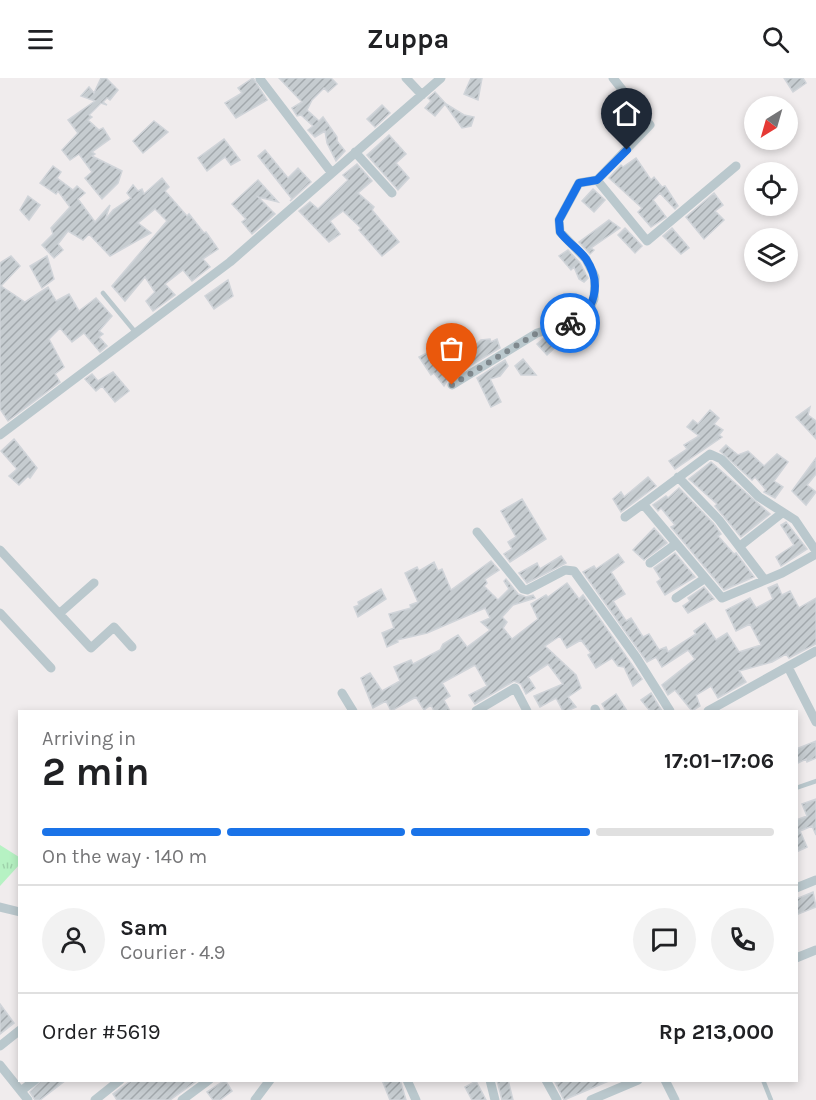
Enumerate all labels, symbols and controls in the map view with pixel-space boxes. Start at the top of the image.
icon: menu [24,23,57,56]
text: Zuppa [367,23,449,55]
icon: search [759,23,792,56]
pin [601,88,652,150]
north arrow [744,96,798,150]
map controls [744,96,798,282]
icon: home [610,97,643,130]
button: locate [744,162,798,216]
button: layers [744,228,798,282]
courier [540,293,600,353]
icon: bike [554,307,587,340]
pin [426,323,477,385]
icon: bag [435,332,468,365]
text: Arriving in [42,727,136,750]
text: 17:01–17:06 [664,748,774,774]
text: 2 min [42,749,150,795]
text: On the way · 140 m [42,845,207,868]
button: person [42,908,105,971]
button: chat [633,908,696,971]
button: phone [711,908,774,971]
text: Sam [120,915,168,941]
text: Courier · 4.9 [120,941,225,964]
text: Order #5619 [42,1019,160,1045]
text: Rp 213,000 [659,1019,774,1045]

